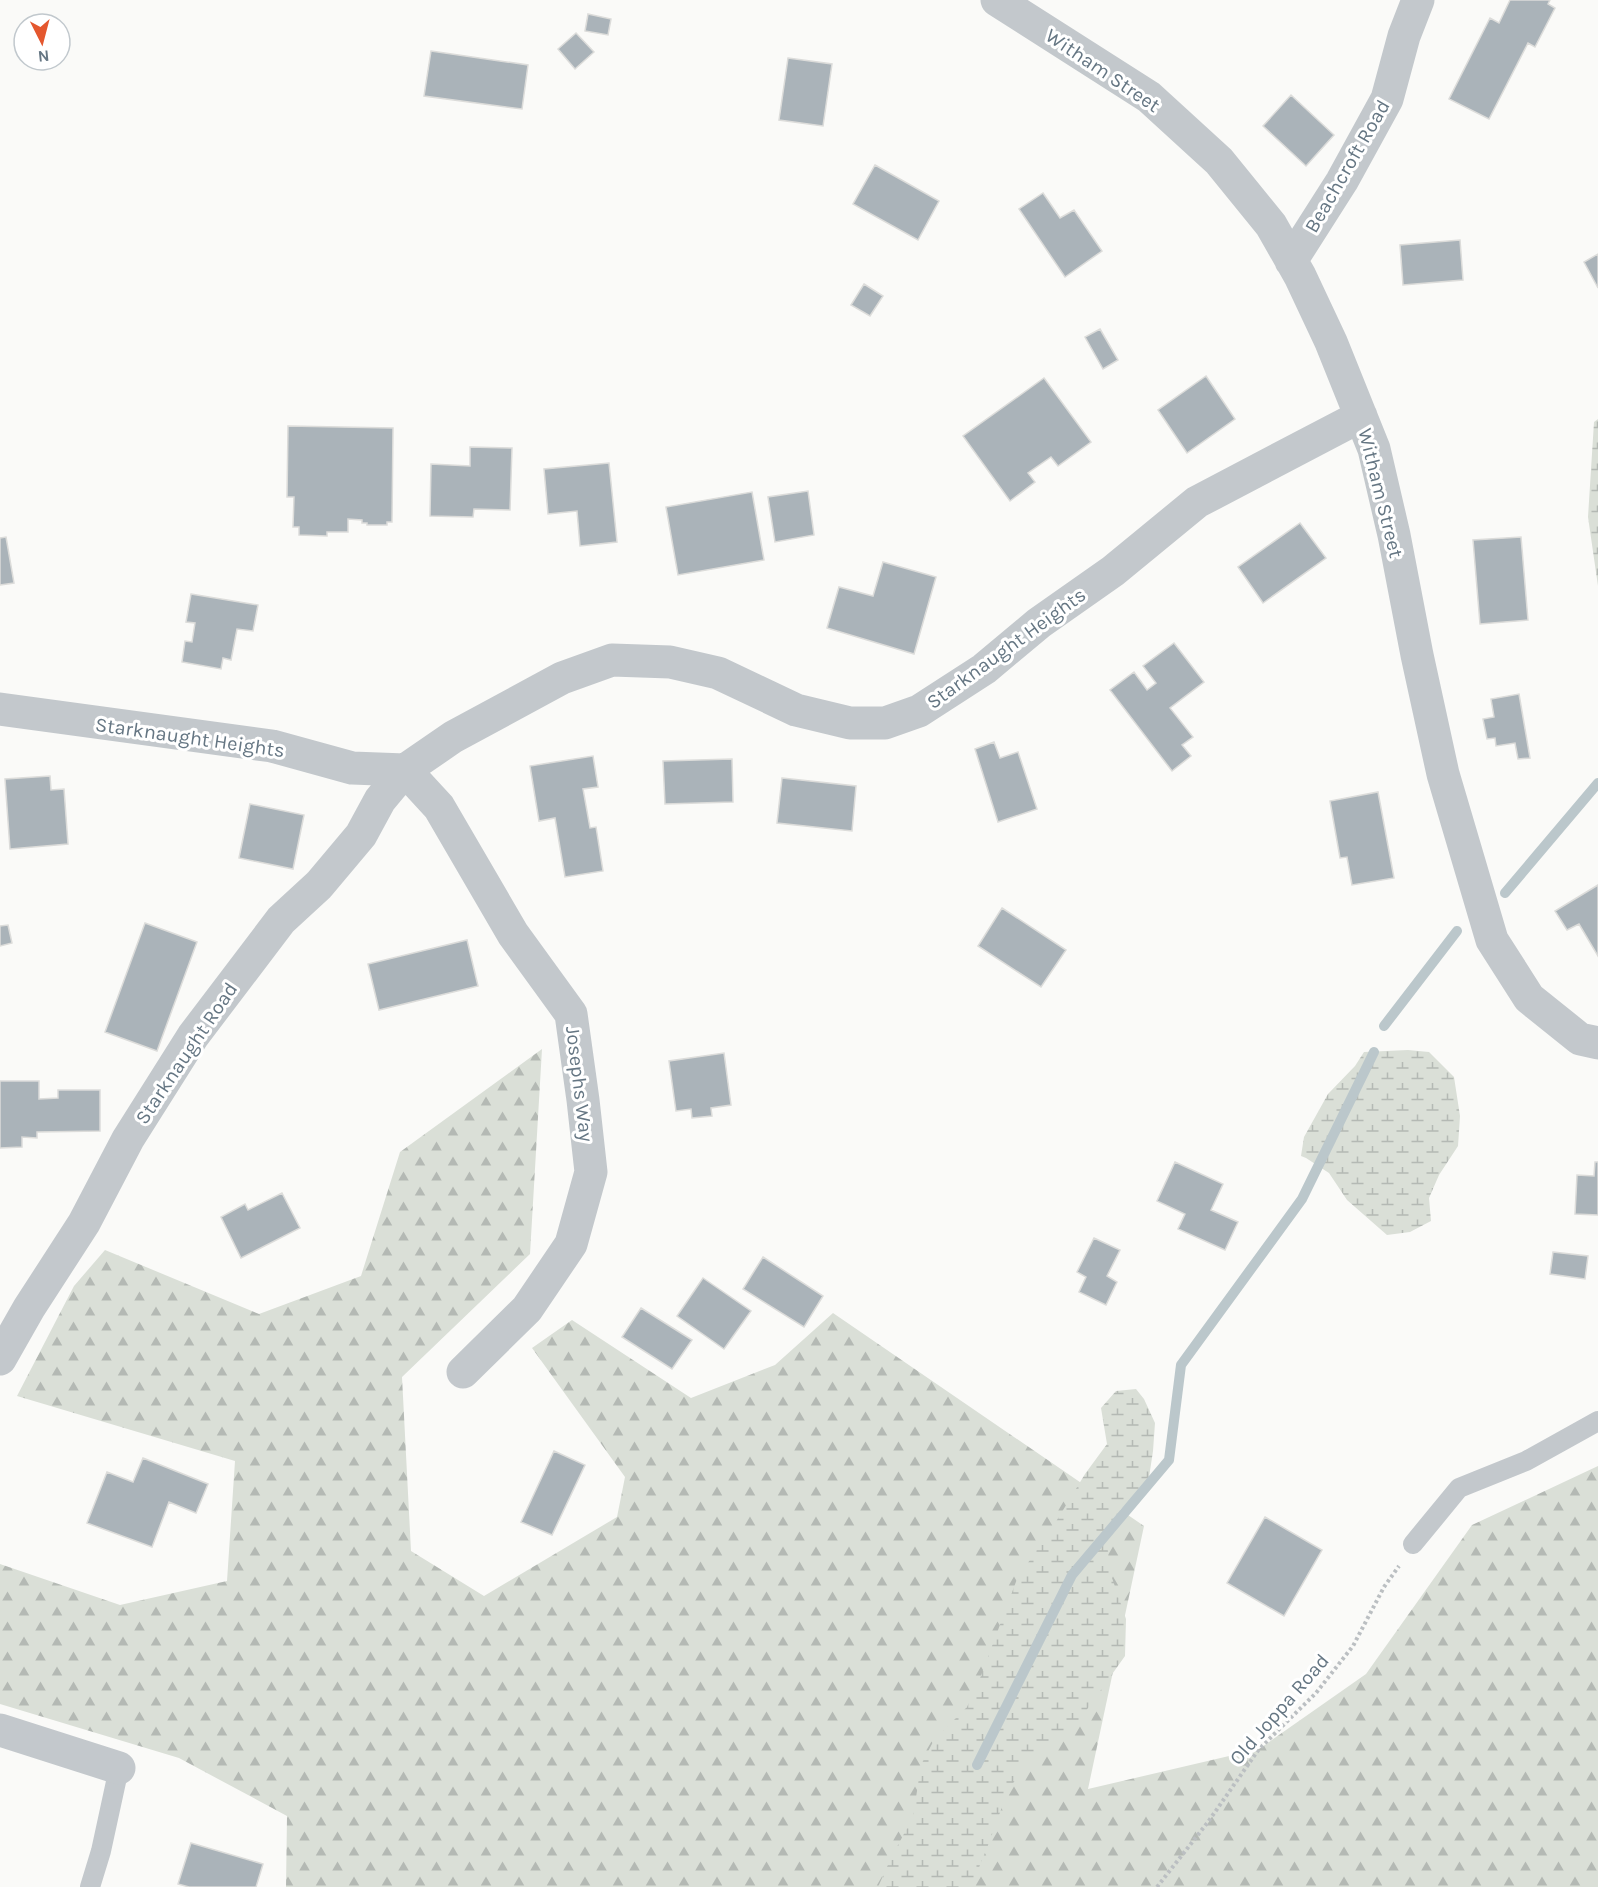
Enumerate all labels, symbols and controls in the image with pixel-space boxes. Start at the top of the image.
north arrow [12,12,72,72]
street label: Witham Street [1041,24,1165,117]
text: N [37,46,50,66]
street label: Beachcroft Road [1300,96,1395,237]
street label: Witham Street [1353,426,1408,561]
street label: Starknaught Heights [922,583,1090,714]
street label: Starknaught Heights [94,713,286,762]
street label: Starknaught Road [130,978,242,1129]
street label: Josephs Way [561,1025,598,1143]
street label: Old Joppa Road [1225,1649,1334,1769]

